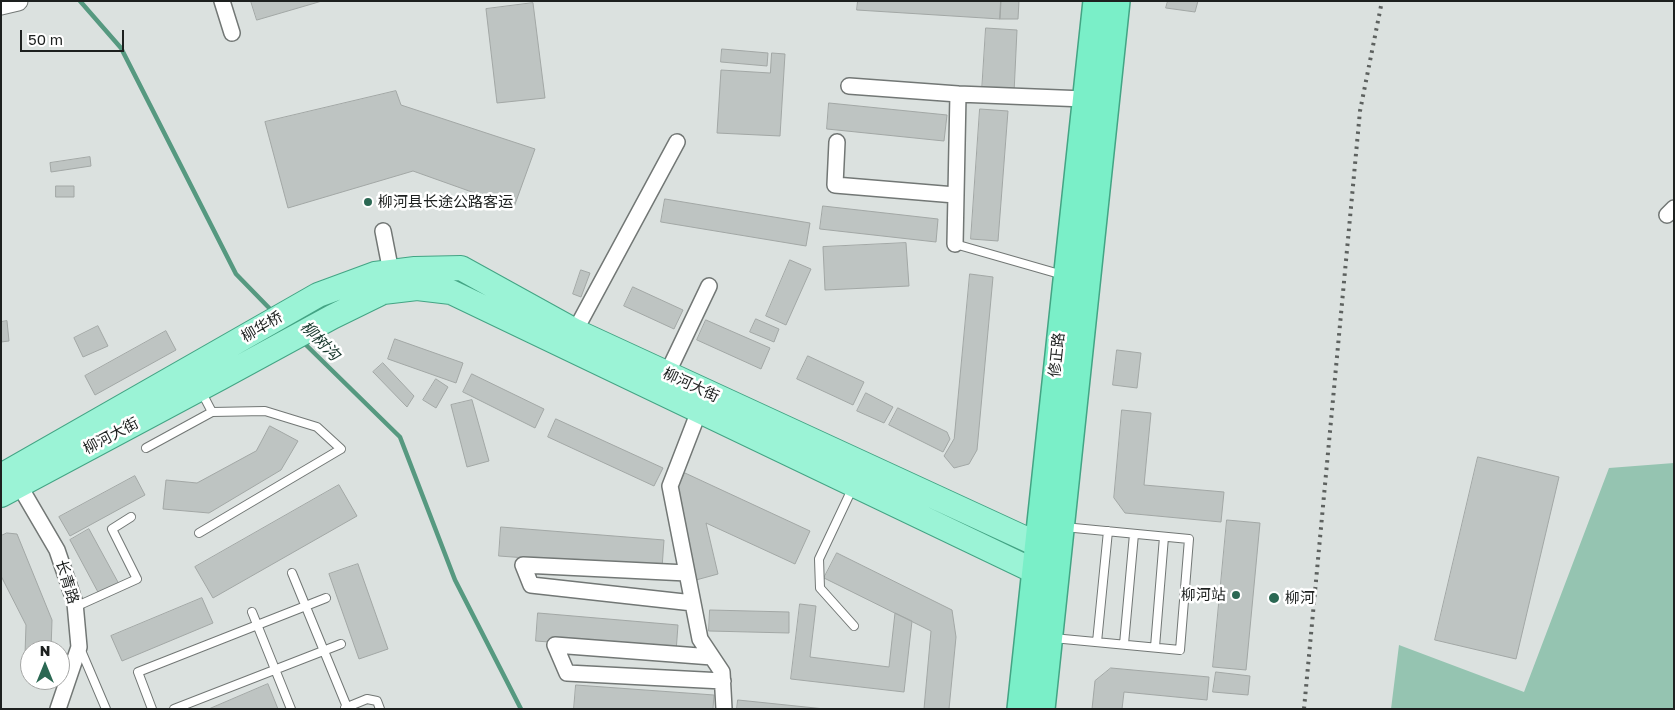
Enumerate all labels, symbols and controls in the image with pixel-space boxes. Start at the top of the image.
scale bar [22,20,126,52]
text: 50 m [28,30,63,48]
place label: 柳河县长途公路客运 [378,193,513,211]
marker: 柳河县长途公路客运 [362,196,374,208]
street label: 柳华桥 [238,308,286,346]
water label: 柳树沟 [296,317,344,365]
street label: 修正路 [1046,332,1068,378]
street label: 柳河大街 [660,364,722,406]
street label: 柳河大街 [80,414,142,458]
street label: 长青路 [52,558,82,606]
place label: 柳河站 [1181,586,1226,604]
marker: 柳河站 [1230,589,1242,601]
place label: 柳河 [1285,589,1315,607]
marker: 柳河 [1267,591,1281,605]
north arrow [20,640,70,690]
text: N [40,642,50,659]

